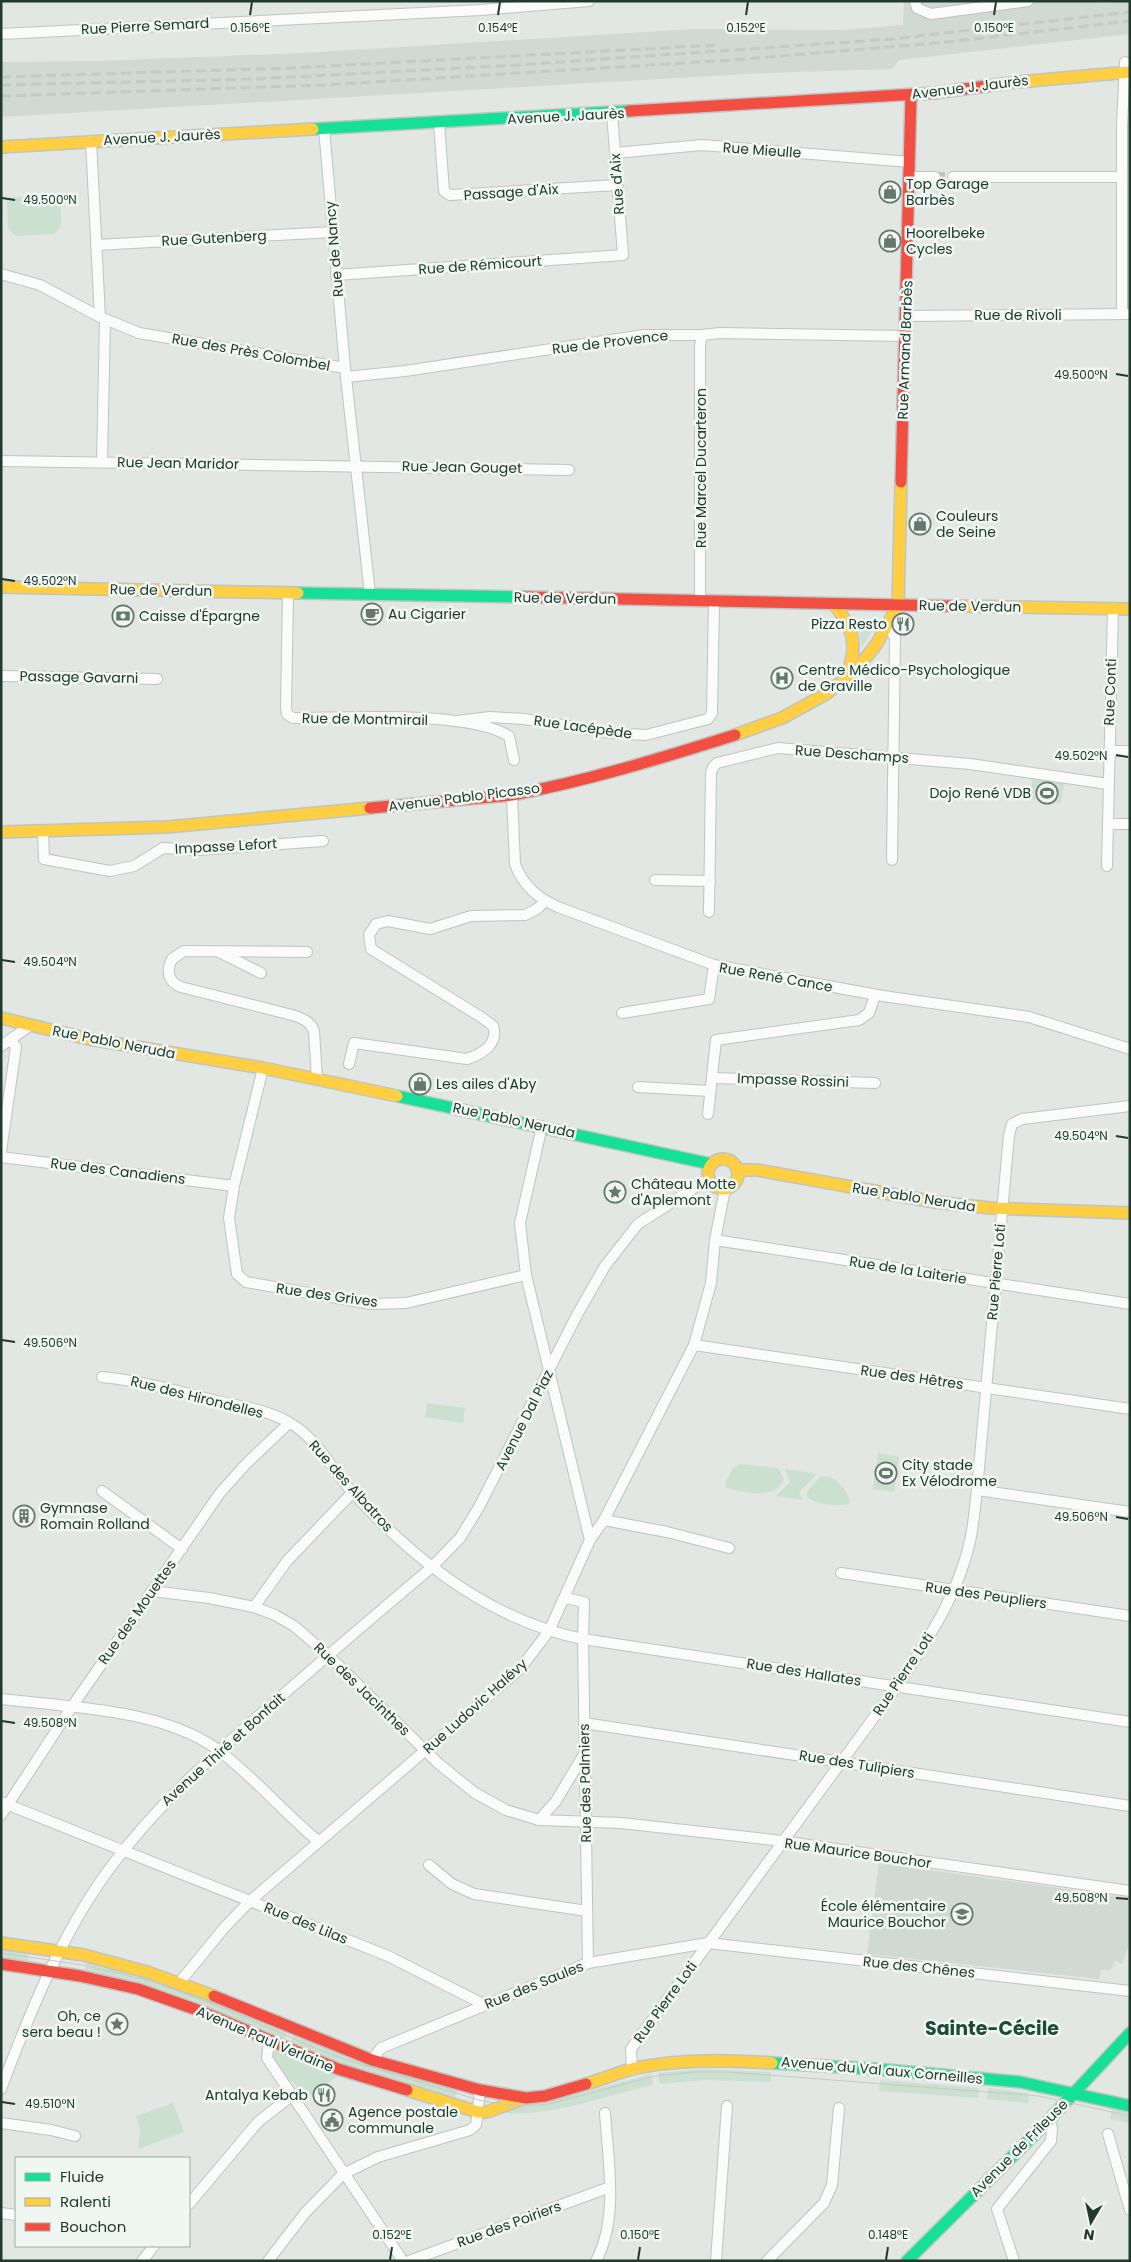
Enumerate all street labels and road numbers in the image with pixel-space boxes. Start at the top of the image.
street label: Rue Pierre Semard [80,13,210,39]
street label: Avenue J. Jaurès [910,70,1030,104]
street label: Avenue J. Jaurès [507,103,625,129]
street label: Avenue J. Jaurès [103,124,221,150]
street label: Rue Mieulle [722,137,802,163]
street label: Rue d'Aix [605,153,629,215]
street label: Passage d'Aix [463,179,559,205]
street label: Rue de Nancy [320,200,348,298]
street label: Rue Gutenberg [161,225,267,251]
street label: Rue de Rémicourt [418,251,542,279]
street label: Rue Armand Barbès [893,280,917,420]
street label: Rue de Rivoli [974,305,1062,325]
street label: Rue de Provence [551,325,669,359]
street label: Rue des Près Colombel [170,328,332,376]
street label: Rue Marcel Ducarteron [691,388,711,548]
street label: Rue Jean Maridor [117,452,239,474]
street label: Rue Jean Gouget [402,456,522,478]
street label: Rue de Verdun [110,579,212,601]
street label: Rue de Verdun [514,587,616,609]
street label: Rue de Verdun [919,595,1021,617]
street label: Rue Conti [1099,658,1121,726]
street label: Passage Gavarni [19,666,139,688]
street label: Rue de Montmirail [302,708,428,730]
street label: Rue Lacépède [533,710,634,744]
street label: Rue Deschamps [794,740,910,768]
street label: Avenue Pablo Picasso [387,778,541,816]
street label: Impasse Lefort [174,833,278,859]
street label: Rue René Cance [718,957,835,997]
street label: Rue Pablo Neruda [51,1020,177,1064]
street label: Impasse Rossini [737,1068,849,1092]
street label: Rue Pablo Neruda [451,1097,577,1143]
street label: Rue des Canadiens [49,1153,187,1189]
street label: Rue Pablo Neruda [851,1177,977,1217]
street label: Rue Pierre Loti [982,1223,1010,1321]
street label: Rue de la Laiterie [848,1251,968,1289]
street label: Rue des Grives [275,1278,379,1312]
street label: Rue des Hêtres [859,1360,965,1394]
street label: Avenue Dal Piaz [490,1366,558,1474]
street label: Rue des Hirondelles [128,1371,266,1423]
street label: Rue des Albatros [304,1436,398,1536]
street label: Rue des Mouettes [93,1556,181,1668]
street label: Rue des Peupliers [924,1577,1048,1613]
street label: Rue Pierre Loti [868,1628,938,1720]
street label: Rue des Jacinthes [309,1638,415,1740]
street label: Rue des Hallates [745,1653,863,1691]
street label: Rue Ludovic Halévy [419,1654,532,1758]
street label: Avenue Thiré et Bonfait [157,1688,289,1810]
street label: Rue des Palmiers [574,1723,596,1843]
street label: Rue des Tulipiers [798,1745,916,1783]
street label: Rue Maurice Bouchor [783,1833,933,1873]
street label: Rue des Lilas [261,1897,351,1949]
street label: Rue des Chênes [862,1951,976,1983]
street label: Rue des Saules [482,1956,586,2014]
street label: Rue Pierre Loti [629,1957,701,2047]
street label: Avenue Paul Verlaine [193,2001,337,2077]
street label: Avenue du Val aux Corneilles [780,2051,984,2089]
street label: Avenue de Frileuse [966,2094,1073,2201]
street label: Rue des Poiriers [454,2196,564,2252]

